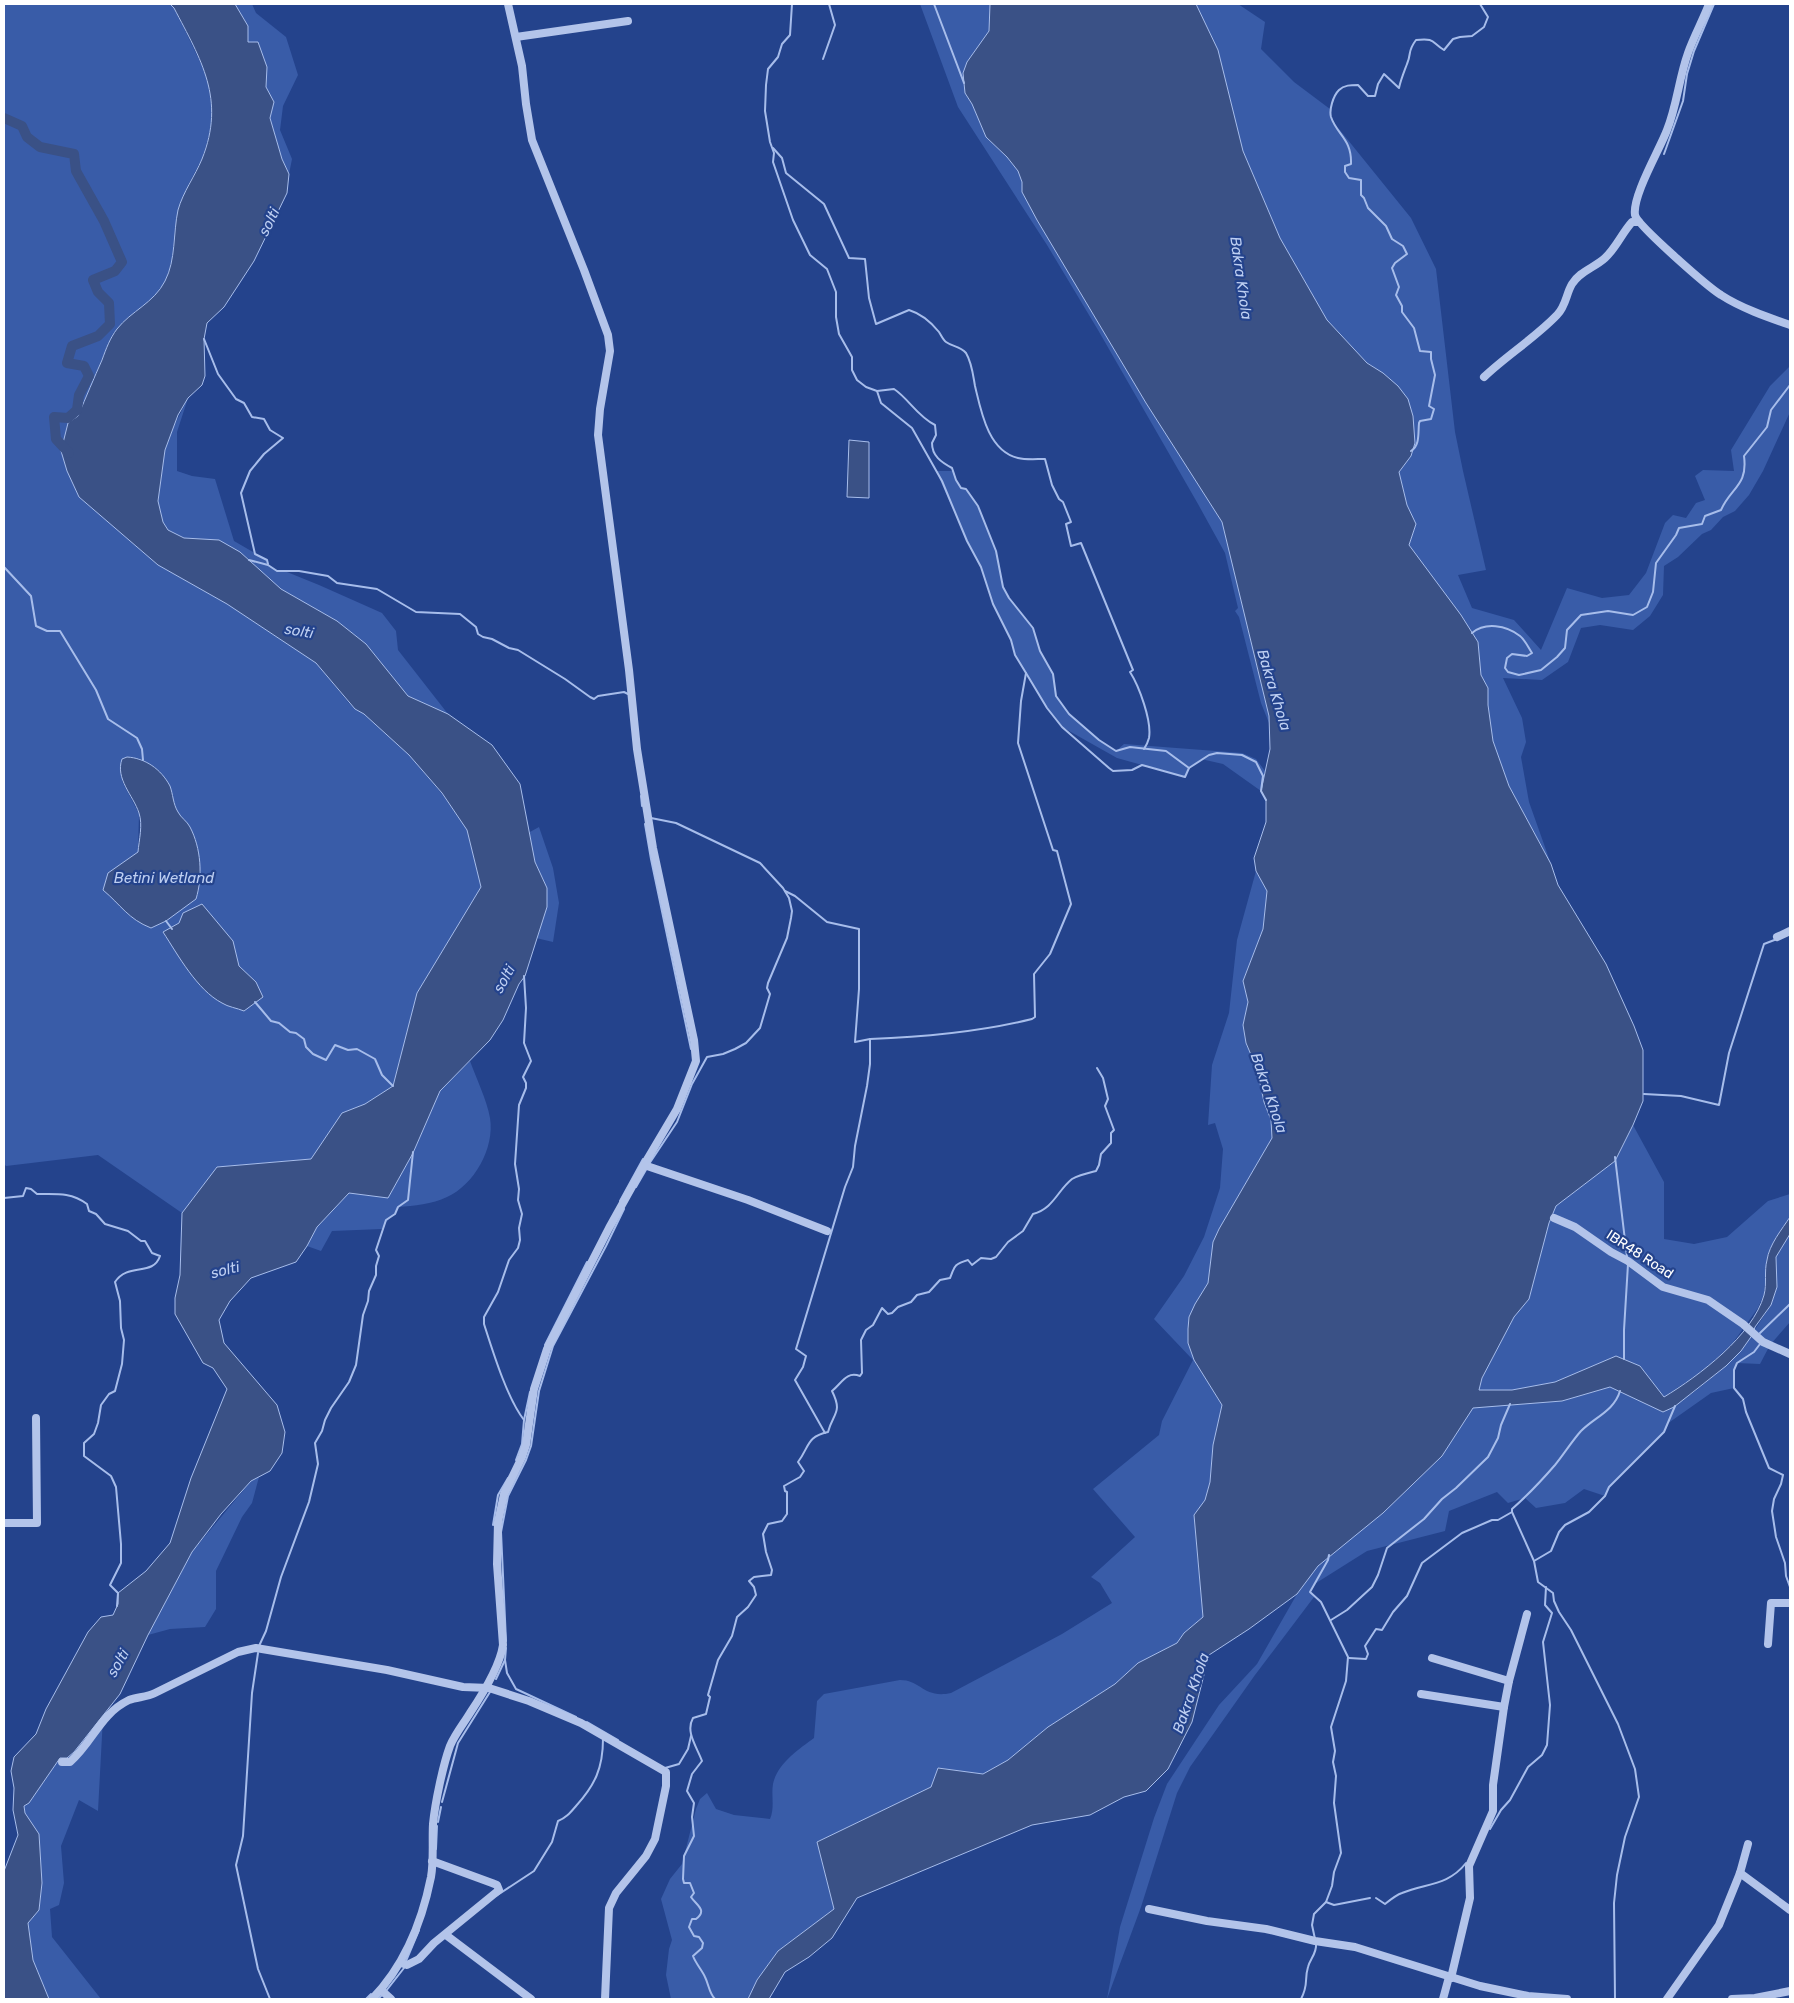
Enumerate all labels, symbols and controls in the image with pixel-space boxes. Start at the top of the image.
water label: solti [254,205,284,239]
water label: Bakra Khola [1226,235,1256,321]
water label: solti [283,620,315,642]
water label: Bakra Khola [1253,647,1295,733]
water label: Betini Wetland [114,869,215,887]
water label: solti [489,962,519,996]
water label: Bakra Khola [1247,1050,1291,1136]
street label: IBR48 Road [1603,1226,1676,1282]
water label: solti [209,1258,242,1282]
water label: solti [103,1646,133,1680]
water label: Bakra Khola [1169,1650,1213,1736]

